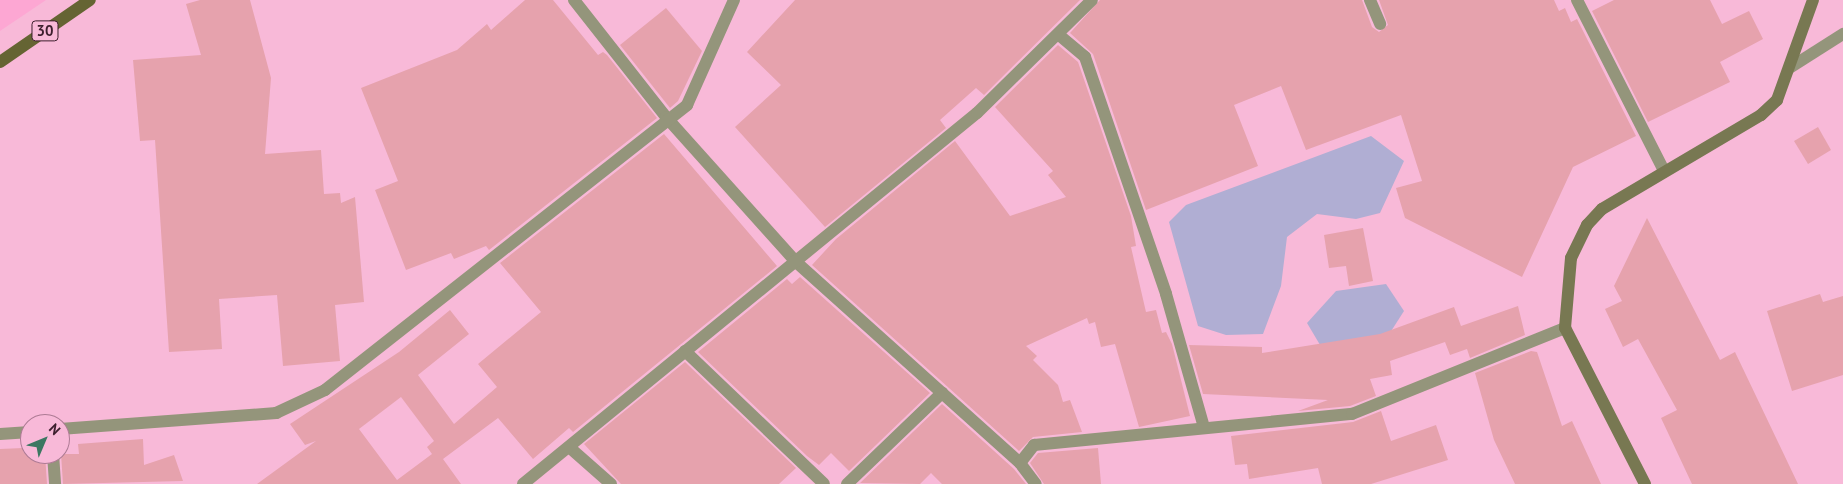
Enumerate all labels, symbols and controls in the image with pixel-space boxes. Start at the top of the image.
road number: 30 [31,18,59,44]
north arrow [20,414,70,464]
text: N [45,419,65,439]

